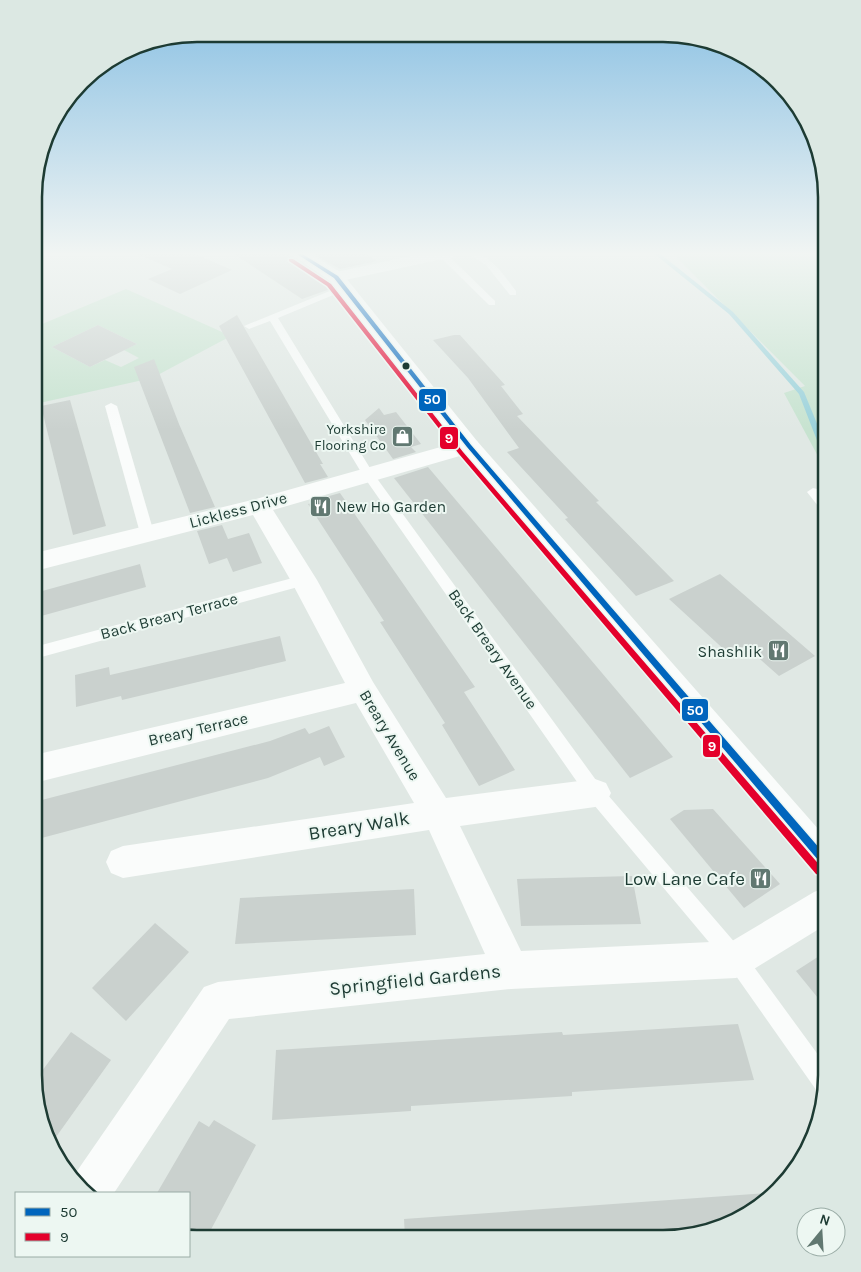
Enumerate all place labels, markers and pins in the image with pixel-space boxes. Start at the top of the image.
unlabelled marker [401,361,411,371]
place label: Yorkshire Flooring Co [314,421,386,454]
shop icon: Yorkshire Flooring Co [390,425,414,449]
restaurant icon: New Ho Garden [308,494,332,518]
place label: New Ho Garden [336,497,446,516]
restaurant icon: Shashlik [766,639,790,663]
place label: Shashlik [698,642,762,661]
restaurant icon: Low Lane Cafe [749,867,773,891]
place label: Low Lane Cafe [624,868,745,890]

